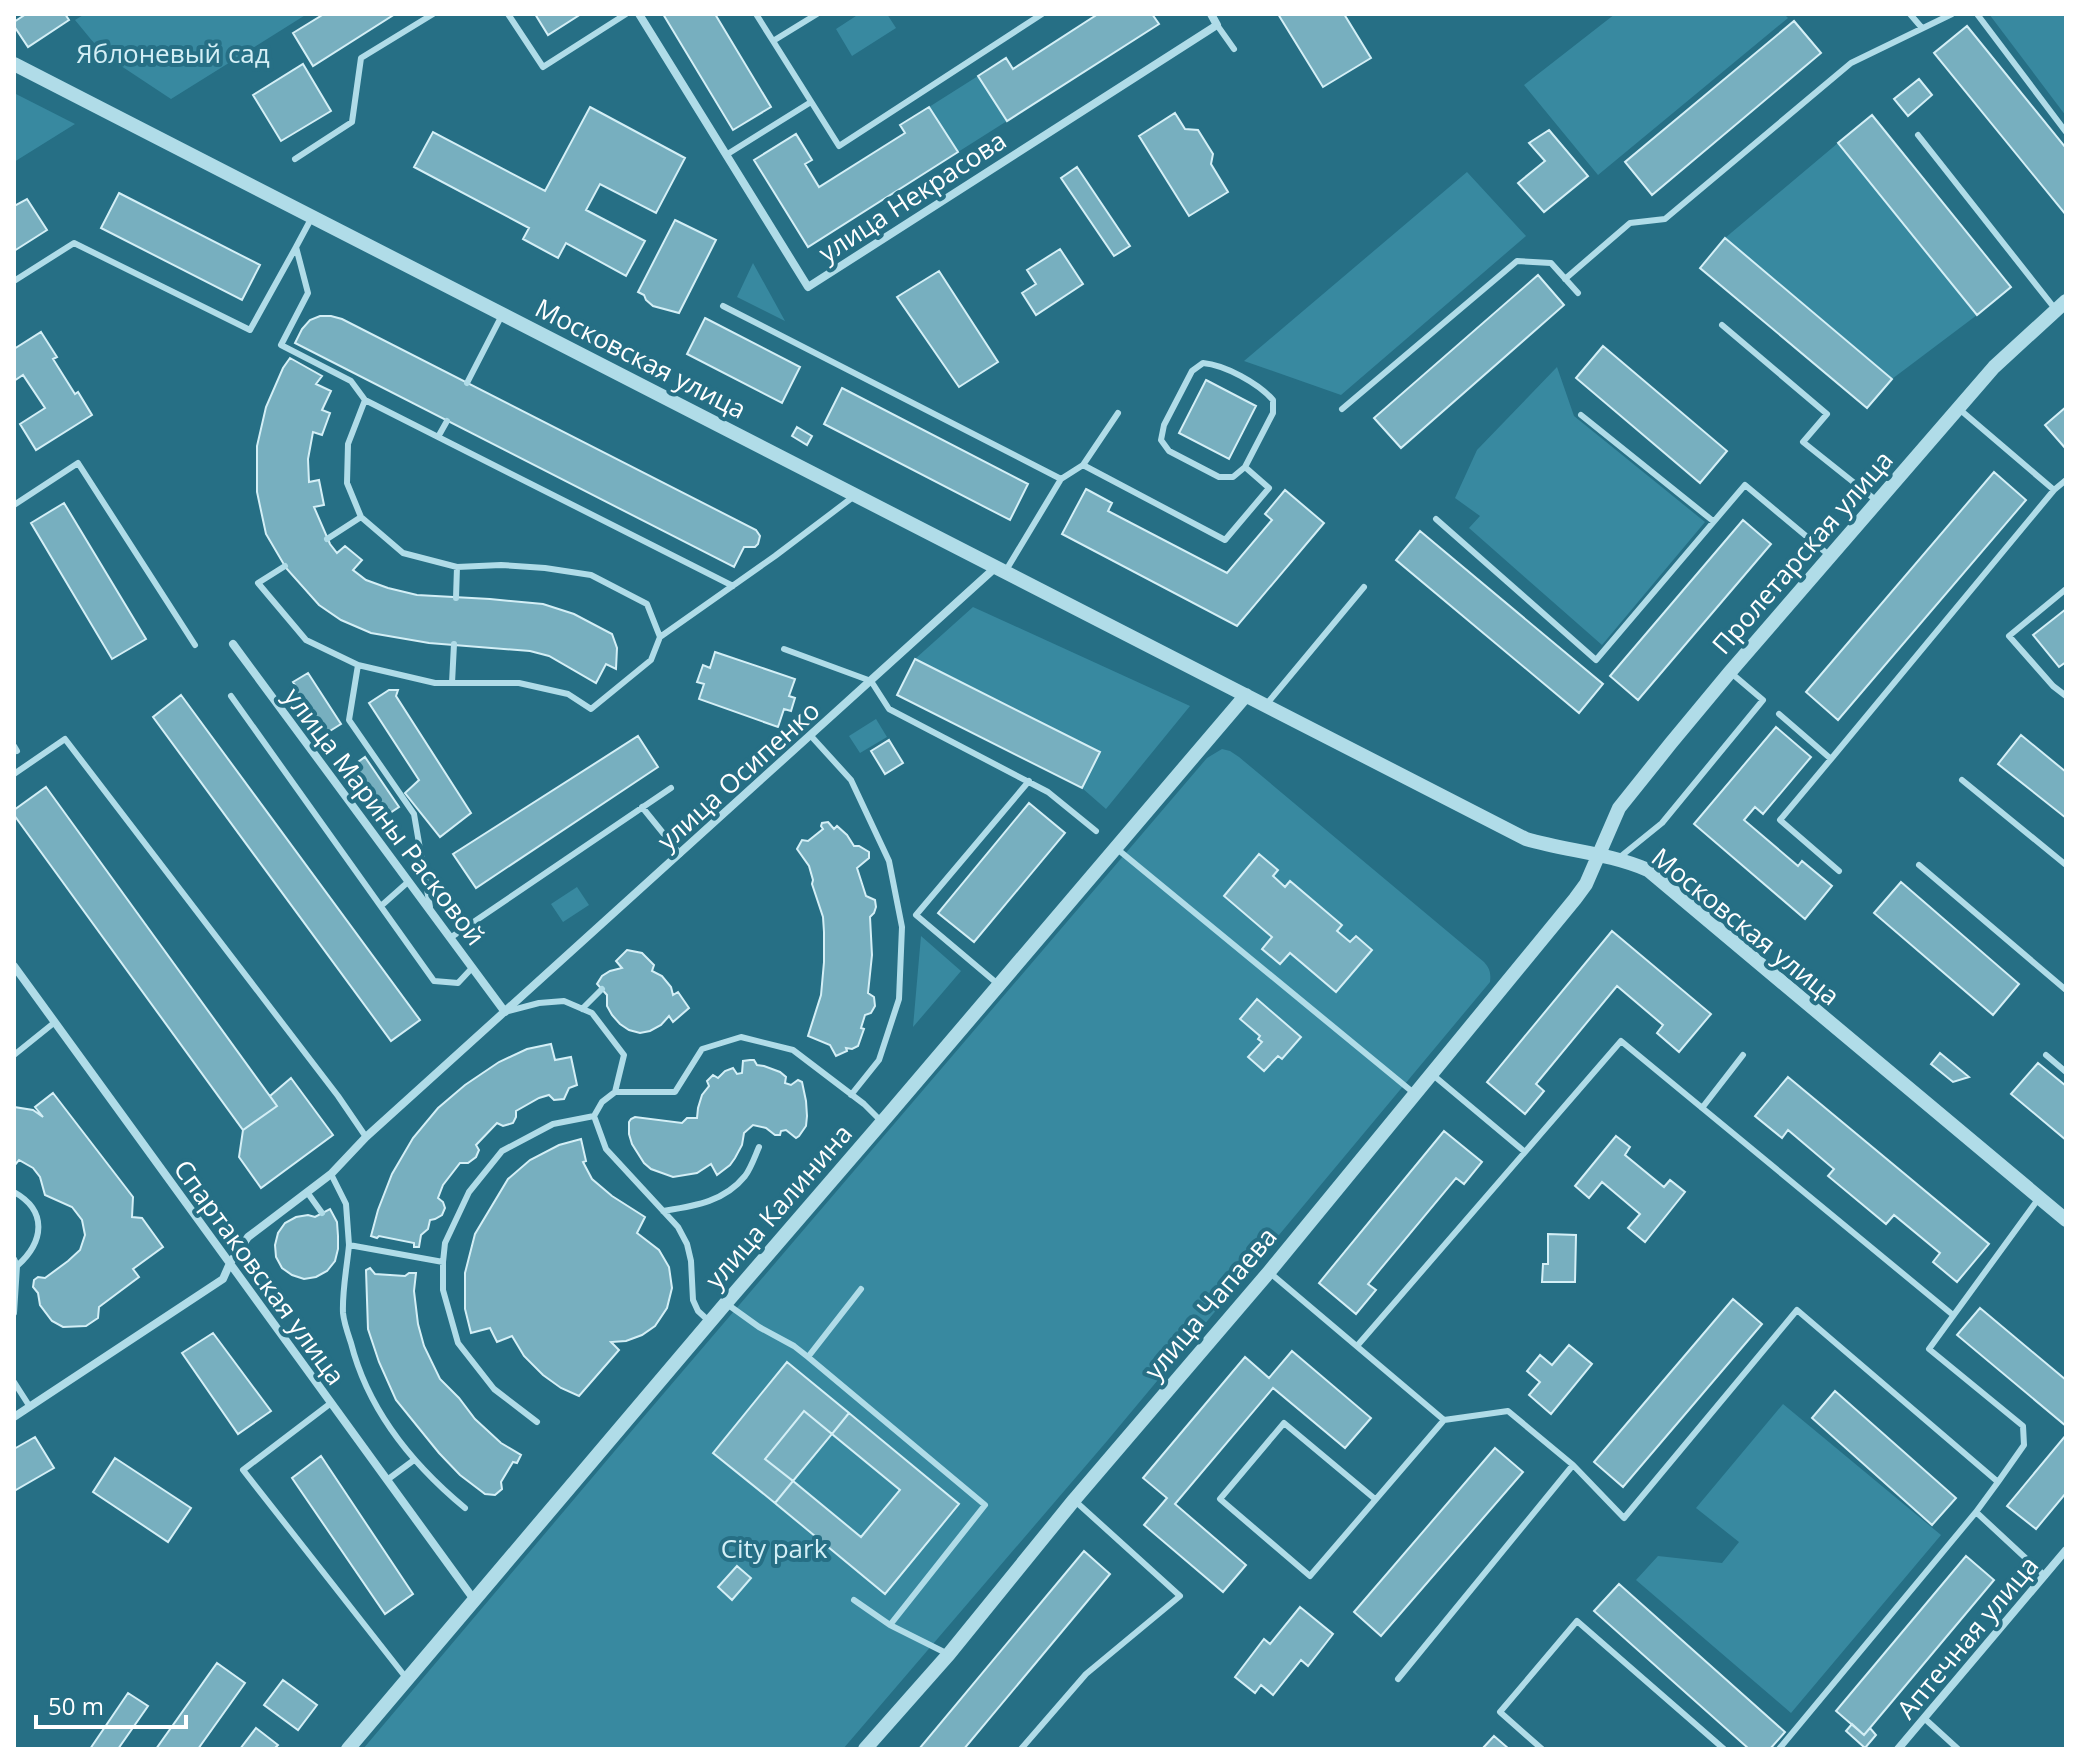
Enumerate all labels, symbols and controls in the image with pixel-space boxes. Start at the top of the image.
park label: Яблоневый сад [76,35,270,71]
street label: улица Некрасова [811,122,1013,270]
street label: Московская улица [529,289,753,427]
street label: Пролетарская улица [1703,442,1901,662]
street label: улица Марины Расковой [276,680,494,952]
street label: улица Осипенко [649,692,827,858]
street label: Московская улица [1644,839,1848,1013]
street label: улица Калинина [696,1116,860,1296]
street label: Спартаковская улица [166,1152,354,1392]
street label: улица Чапаева [1135,1219,1285,1387]
park label: City park [721,1530,828,1566]
street label: Аптечная улица [1888,1548,2046,1726]
scale bar [36,1679,186,1729]
text: 50 m [48,1689,104,1722]

